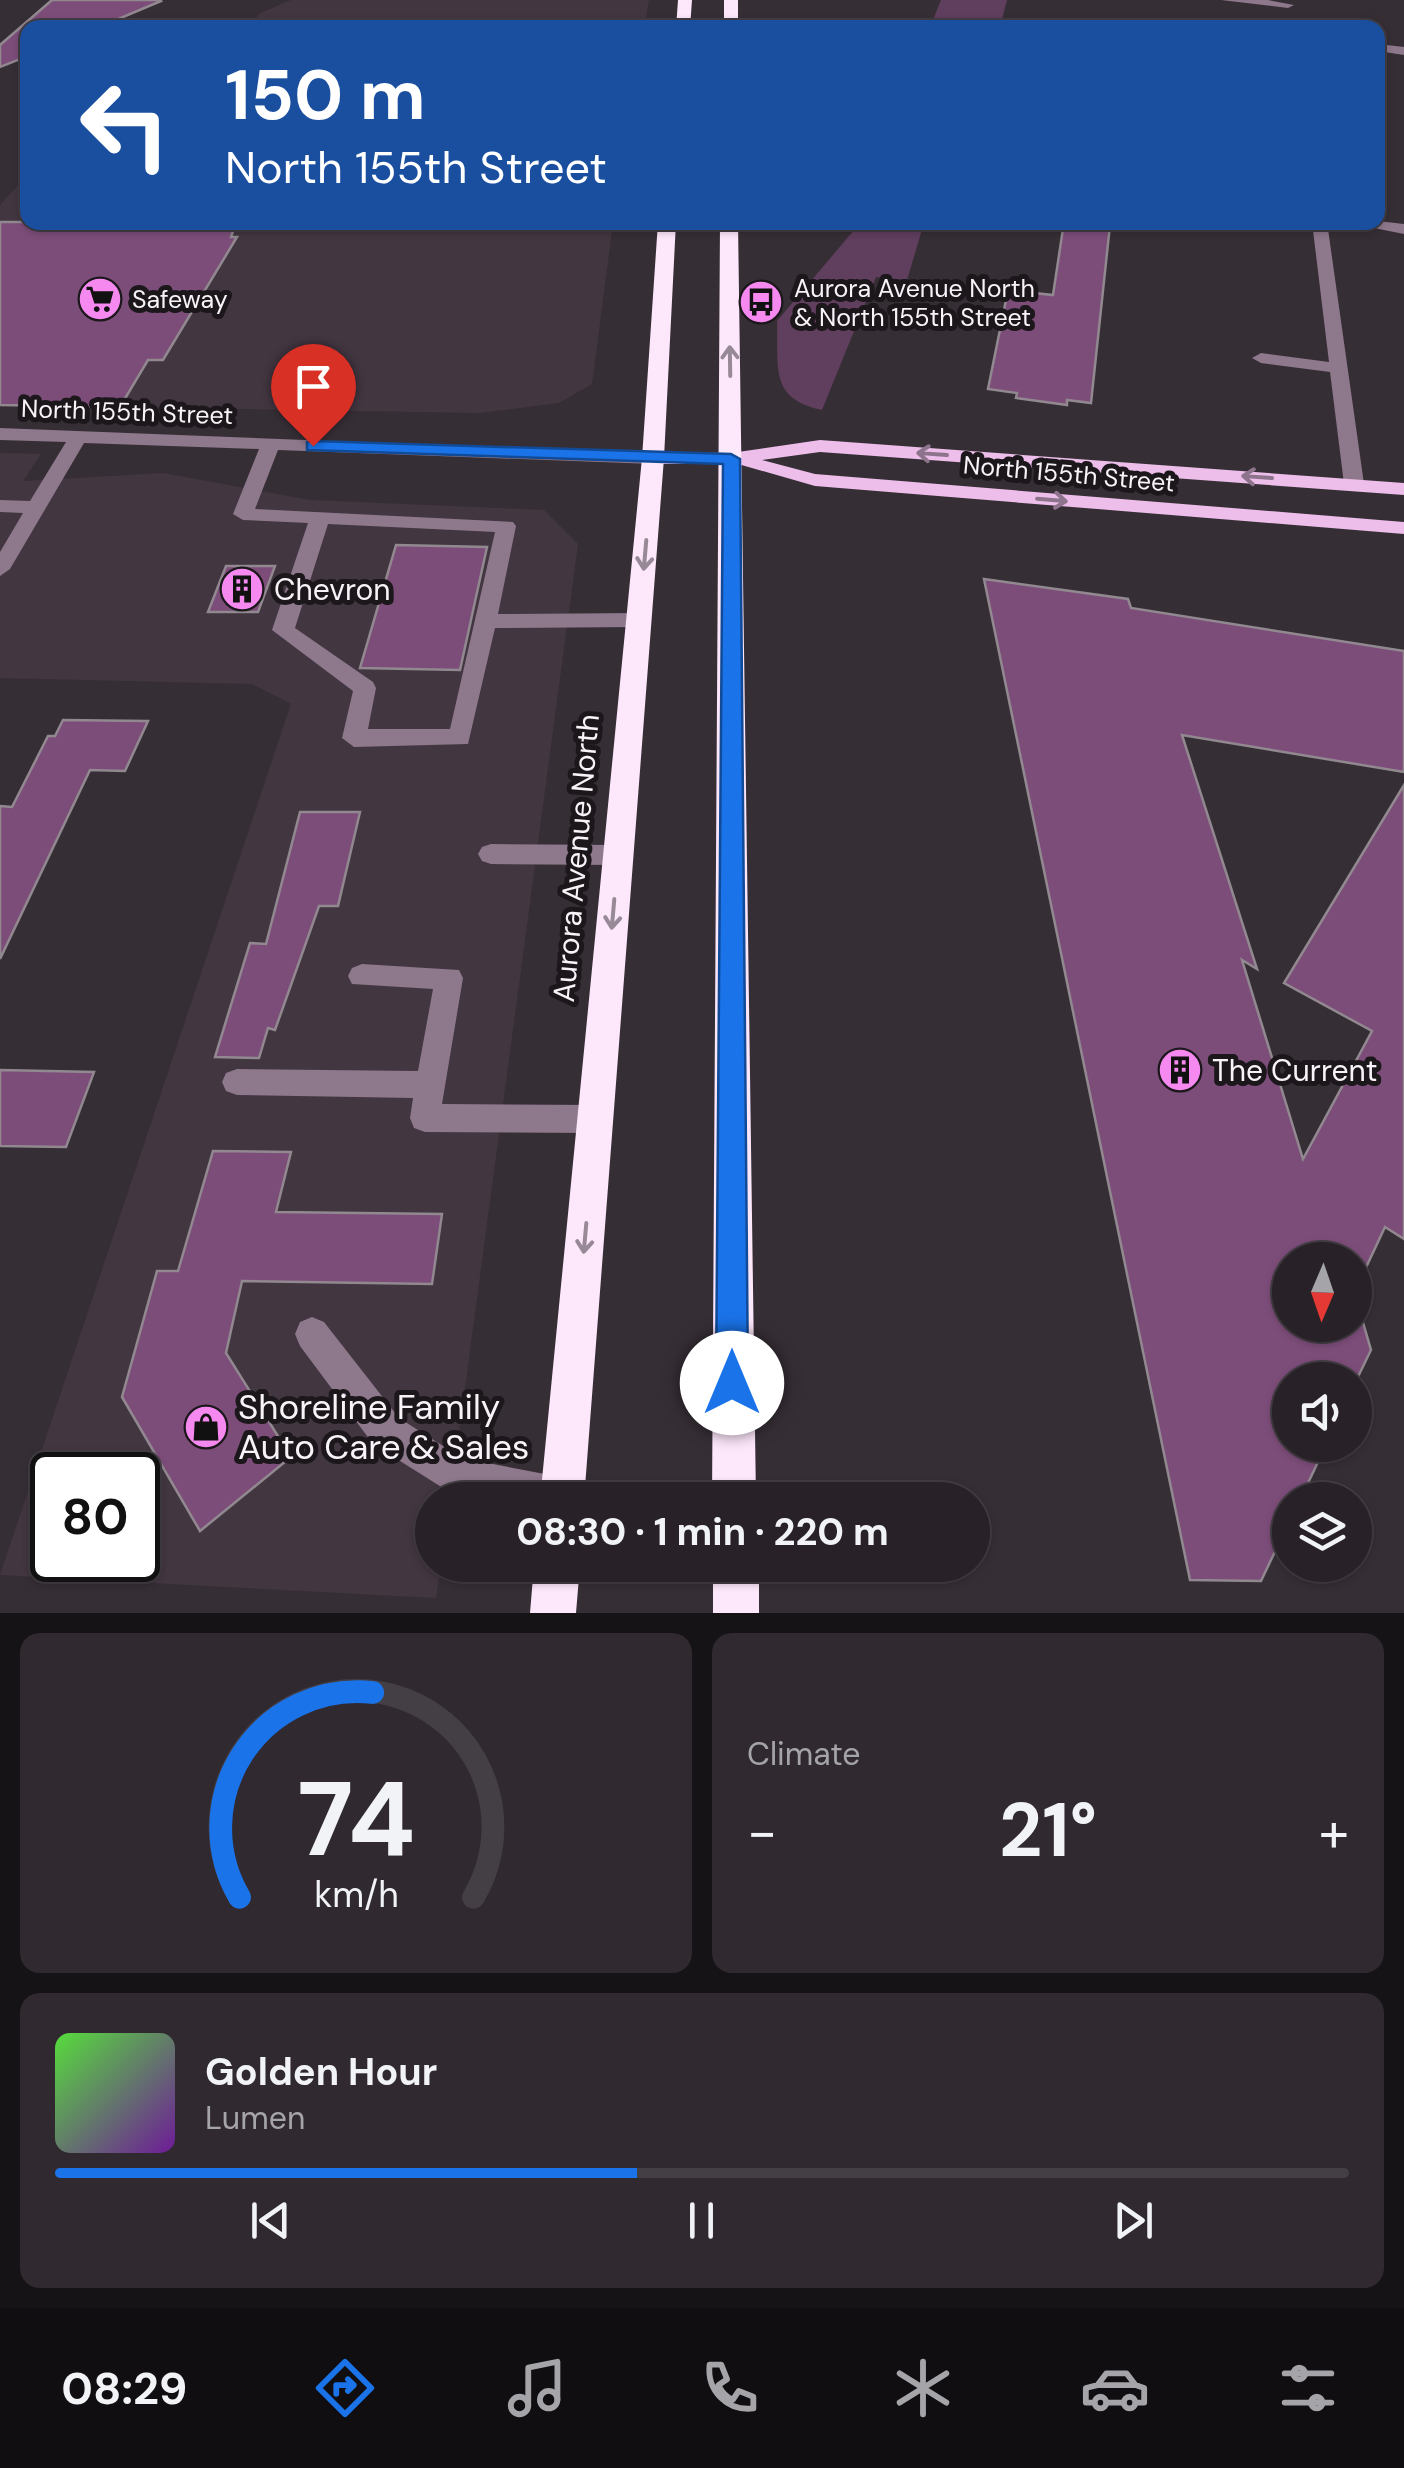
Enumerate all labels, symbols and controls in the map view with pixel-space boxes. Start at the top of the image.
text: 150 m [225,50,426,141]
icon: left [60,60,190,190]
text: North 155th Street [225,138,607,197]
place label: Aurora Avenue North & North 155th Street [794,272,1035,334]
supermarket icon: Safeway [77,276,123,322]
bus stop icon: Aurora Avenue North & North 155th Street [738,279,784,325]
place label: Safeway [132,283,228,316]
pin [271,344,356,447]
one-way arrow [720,346,740,378]
icon: arrive [286,359,341,414]
street label: North 155th Street [20,392,234,432]
one-way arrow [917,444,949,463]
street label: North 155th Street [962,448,1176,500]
one-way arrow [1241,467,1273,486]
one-way arrow [1036,490,1068,509]
one-way arrow [635,539,654,571]
building icon: Chevron [219,566,265,612]
place label: Chevron [274,570,391,609]
street label: Aurora Avenue North [544,712,608,1004]
one-way arrow [604,897,623,930]
building icon: The Current [1157,1047,1203,1093]
place label: The Current [1212,1051,1377,1090]
one-way arrow [576,1221,595,1253]
north arrow [1272,1242,1372,1342]
map controls [1272,1242,1372,1582]
position arrow [680,1331,784,1435]
button: sound [1272,1362,1372,1462]
place label: Shoreline Family Auto Care & Sales [238,1384,529,1470]
shop icon: Shoreline Family Auto Care & Sales [183,1404,229,1450]
speed limit sign: 80 [30,1452,160,1582]
button: layers [1272,1482,1372,1582]
text: 08:30 · 1 min · 220 m [516,1507,889,1557]
text: Climate [747,1733,861,1775]
text: 74 [297,1752,415,1887]
text: 21° [999,1782,1097,1879]
text: − [747,1796,777,1868]
text: + [1319,1796,1349,1868]
text: km/h [314,1872,398,1918]
text: Golden Hour [205,2047,437,2097]
text: Lumen [205,2097,305,2139]
icon: previous [243,2193,298,2248]
icon: pause [674,2193,729,2248]
icon: next [1106,2193,1161,2248]
icon: directions [310,2353,380,2423]
icon: music [502,2353,572,2423]
icon: phone [695,2353,765,2423]
icon: climate [888,2353,958,2423]
icon: car [1080,2353,1150,2423]
icon: filters [1273,2353,1343,2423]
text: 08:29 [61,2359,187,2418]

